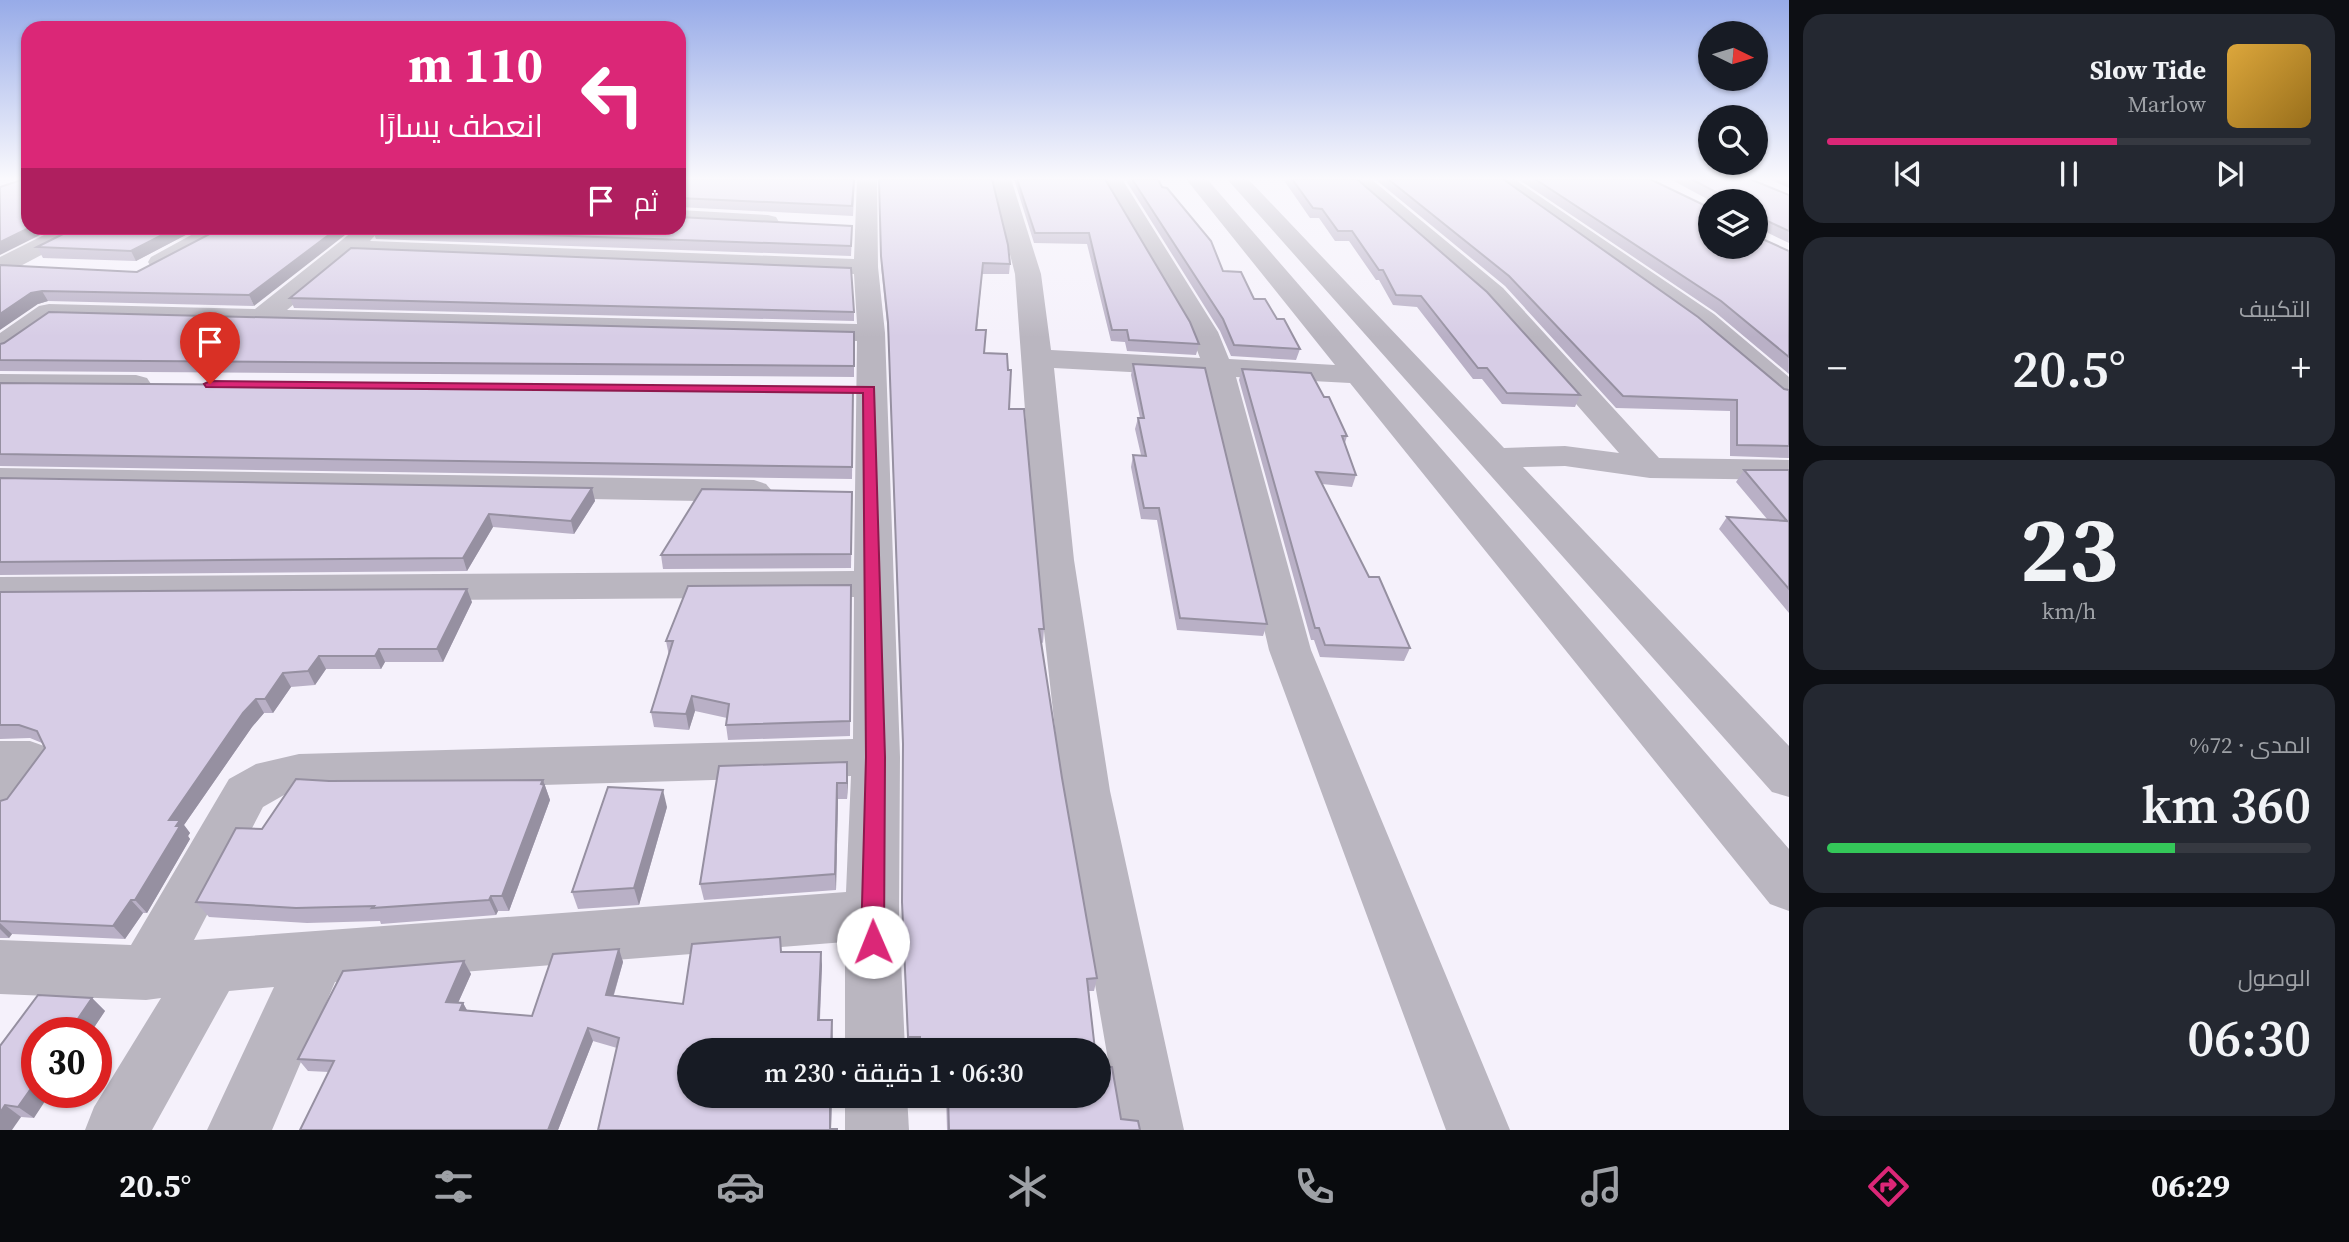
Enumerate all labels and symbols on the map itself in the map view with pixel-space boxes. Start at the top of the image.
north arrow [1698,21,1768,91]
pin [180,312,240,384]
position arrow [836,905,910,979]
speed limit sign: 30 [21,1017,112,1108]

